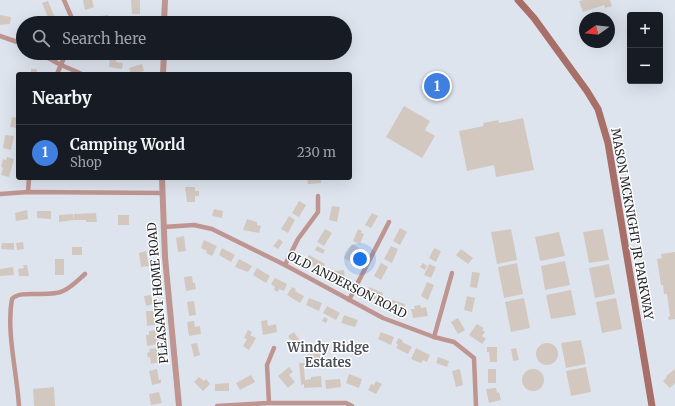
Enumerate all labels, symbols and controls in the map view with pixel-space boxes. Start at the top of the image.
north arrow [579,12,615,48]
map controls [627,12,663,84]
button: + [627,12,663,48]
search box [16,16,352,60]
icon: search [30,27,52,49]
text: Search here [62,29,146,48]
button: − [627,48,663,84]
pin: 1 [424,71,450,101]
text: Nearby [32,87,92,109]
street label: MASON MCKNIGHT JR PARKWAY [608,127,657,321]
text: Camping World [70,135,185,154]
text: 1 [42,144,48,161]
text: 230 m [297,144,336,161]
text: Shop [70,154,102,171]
street label: PLEASANT HOME ROAD [144,222,171,364]
street label: OLD ANDERSON ROAD [285,248,409,321]
your location [350,249,370,269]
district label: Windy Ridge Estates [286,339,369,371]

